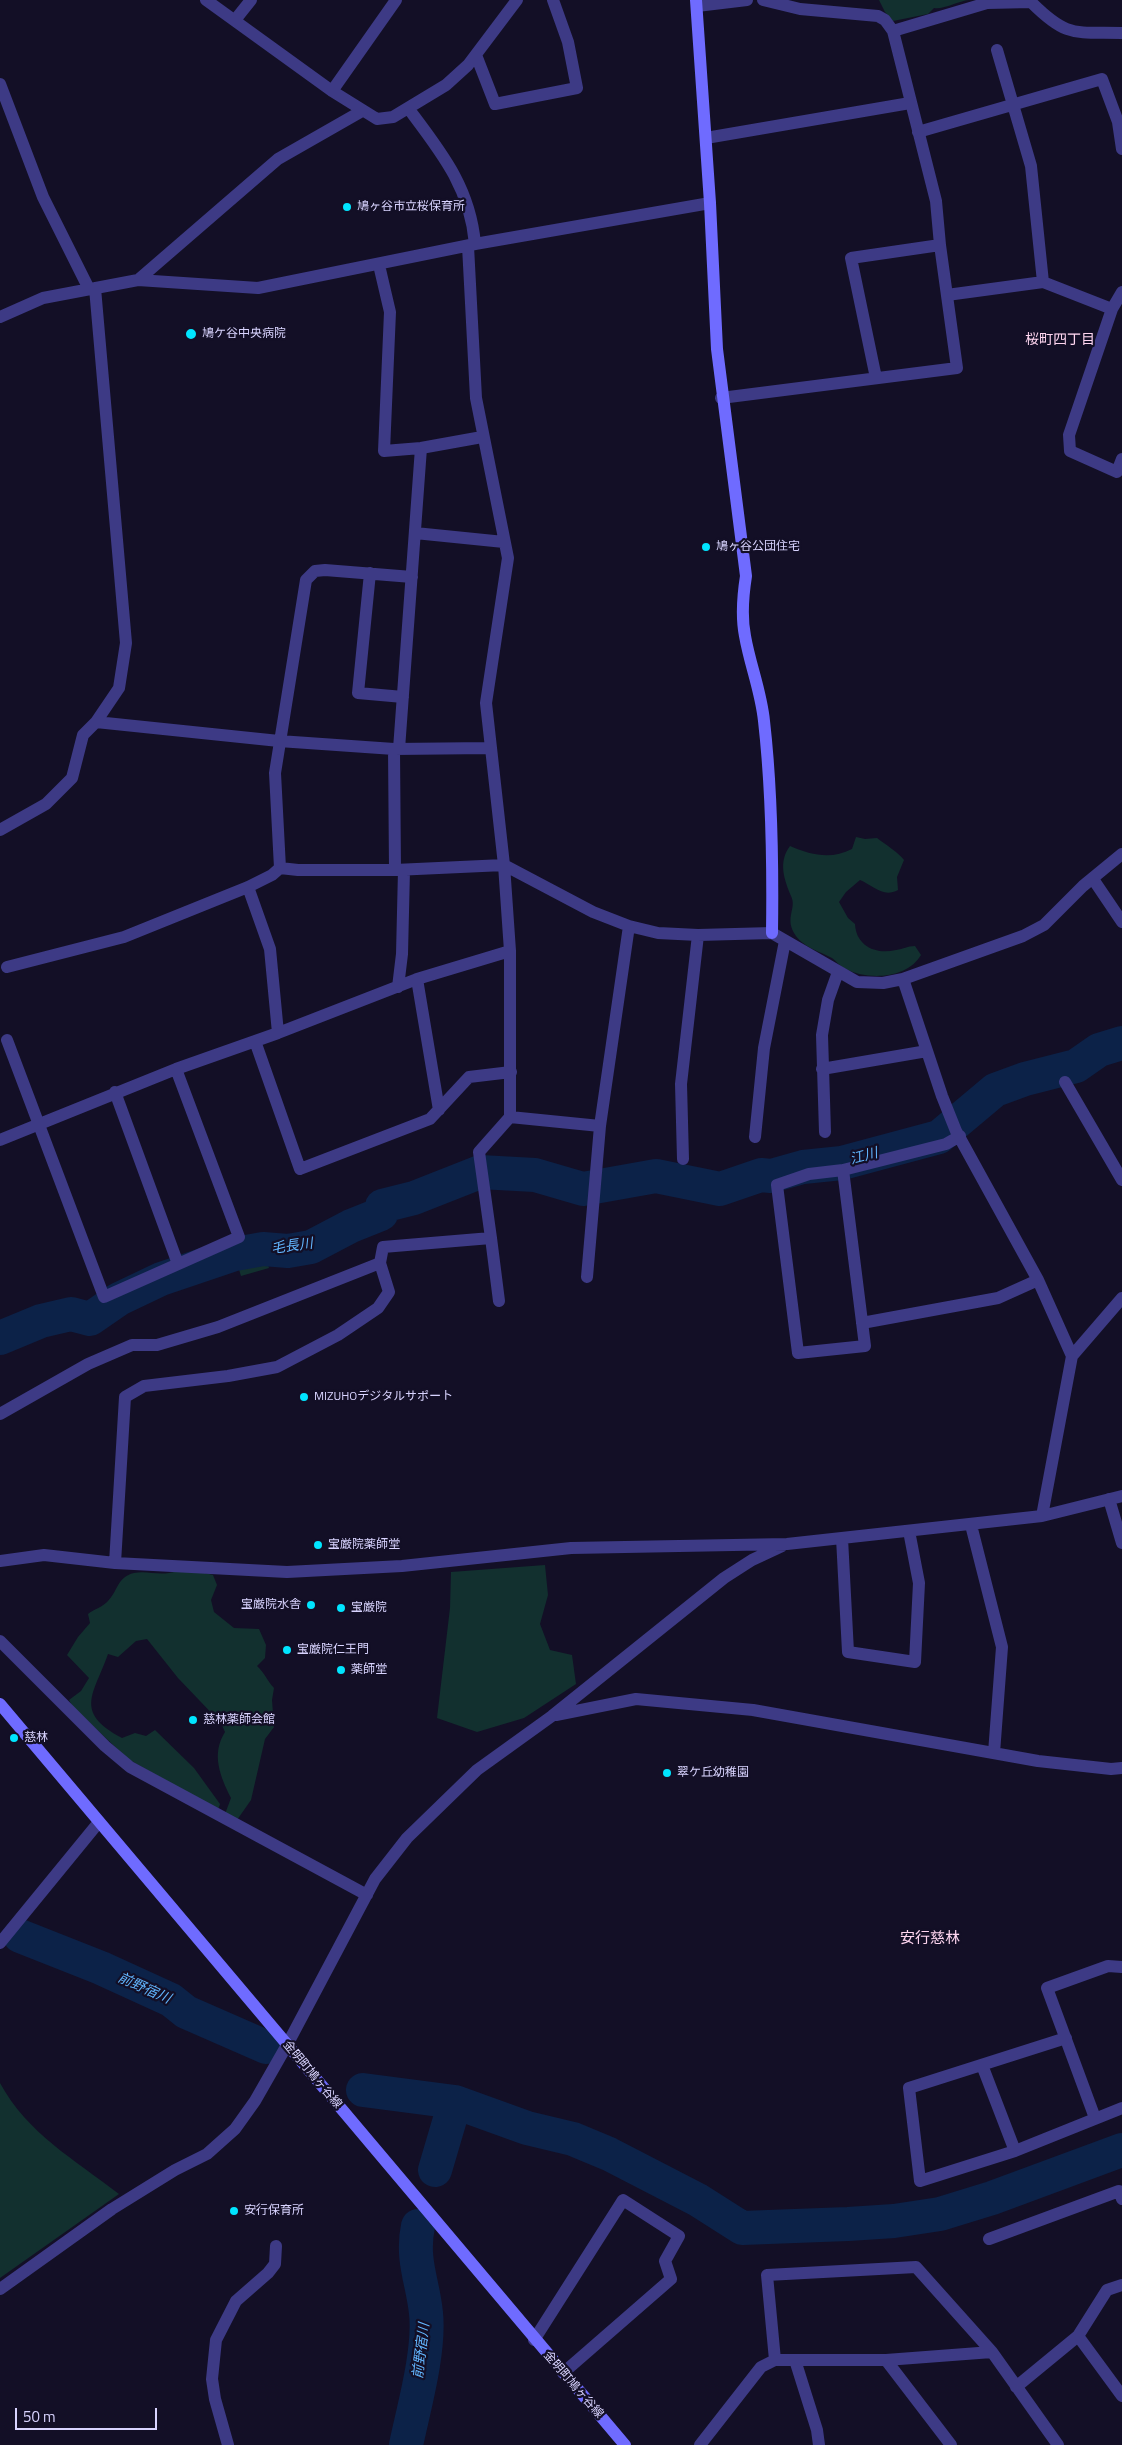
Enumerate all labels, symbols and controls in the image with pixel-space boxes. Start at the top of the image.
place label: 鳩ヶ谷市立桜保育所 [357,200,465,214]
marker: 鳩ヶ谷市立桜保育所 [341,201,353,213]
marker: 鳩ケ谷中央病院 [184,327,198,341]
place label: 鳩ケ谷中央病院 [202,327,286,341]
district label: 桜町四丁目 [1025,333,1095,349]
place label: 鳩ヶ谷公団住宅 [716,540,800,554]
marker: 鳩ヶ谷公団住宅 [700,541,712,553]
water label: 江川 [848,1145,880,1169]
water label: 毛長川 [270,1236,314,1258]
place label: MIZUHOデジタルサポート [314,1390,453,1404]
marker: MIZUHOデジタルサポート [298,1391,310,1403]
place label: 宝厳院薬師堂 [328,1538,400,1552]
marker: 宝厳院薬師堂 [312,1539,324,1551]
place label: 宝厳院水舎 [241,1598,301,1612]
marker: 宝厳院水舎 [305,1599,317,1611]
place label: 宝厳院 [351,1601,387,1615]
marker: 宝厳院 [335,1602,347,1614]
place label: 宝厳院仁王門 [297,1643,369,1657]
marker: 宝厳院仁王門 [281,1644,293,1656]
place label: 薬師堂 [351,1663,387,1677]
marker: 薬師堂 [335,1664,347,1676]
place label: 慈林薬師会館 [203,1713,275,1727]
marker: 慈林薬師会館 [187,1714,199,1726]
place label: 慈林 [24,1731,48,1745]
marker: 慈林 [8,1732,20,1744]
place label: 翠ケ丘幼稚園 [677,1766,749,1780]
marker: 翠ケ丘幼稚園 [661,1767,673,1779]
district label: 安行慈林 [900,1930,960,1948]
water label: 前野宿川 [115,1970,173,2008]
street label: 金明町鳩ヶ谷線 [279,2038,345,2112]
place label: 安行保育所 [244,2204,304,2218]
marker: 安行保育所 [228,2205,240,2217]
water label: 前野宿川 [410,2322,434,2380]
street label: 金明町鳩ヶ谷線 [540,2349,606,2421]
scale bar [18,2398,160,2430]
text: 50 m [23,2405,56,2428]

